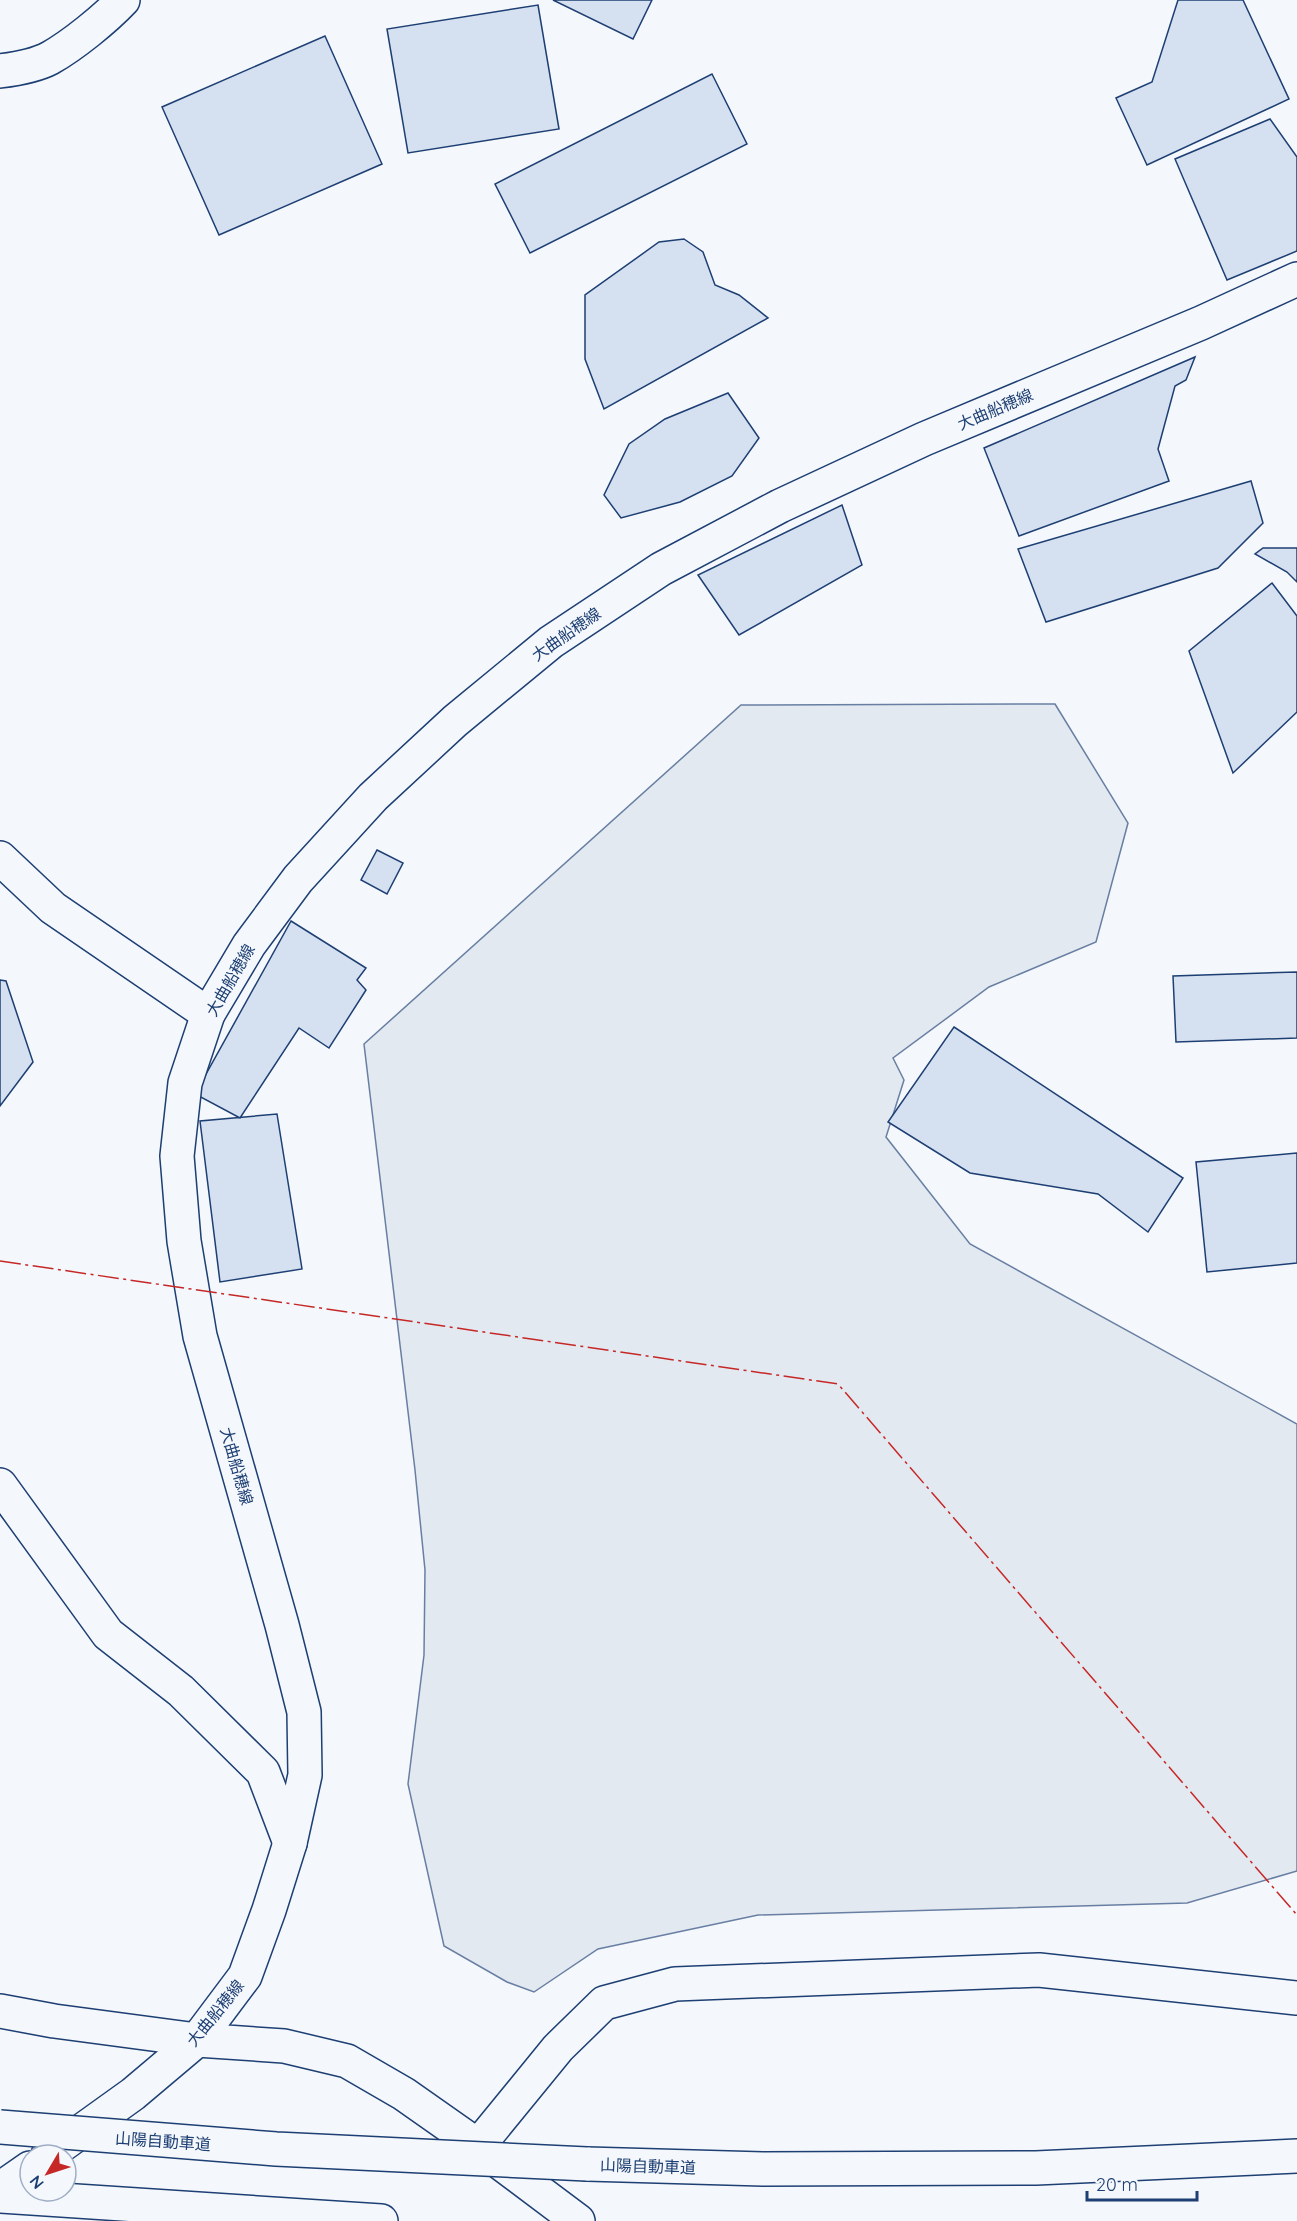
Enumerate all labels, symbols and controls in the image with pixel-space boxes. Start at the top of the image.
street label: 大曲船穂線 [954,384,1036,434]
street label: 大曲船穂線 [527,603,605,665]
street label: 大曲船穂線 [201,940,259,1020]
street label: 大曲船穂線 [216,1425,258,1507]
street label: 大曲船穂線 [182,1976,248,2050]
street label: 山陽自動車道 [114,2128,212,2154]
north arrow [18,2143,78,2203]
street label: 山陽自動車道 [600,2154,696,2178]
scale bar [1087,2164,1196,2202]
text: N [25,2172,48,2193]
text: 20 m [1096,2173,1138,2196]

